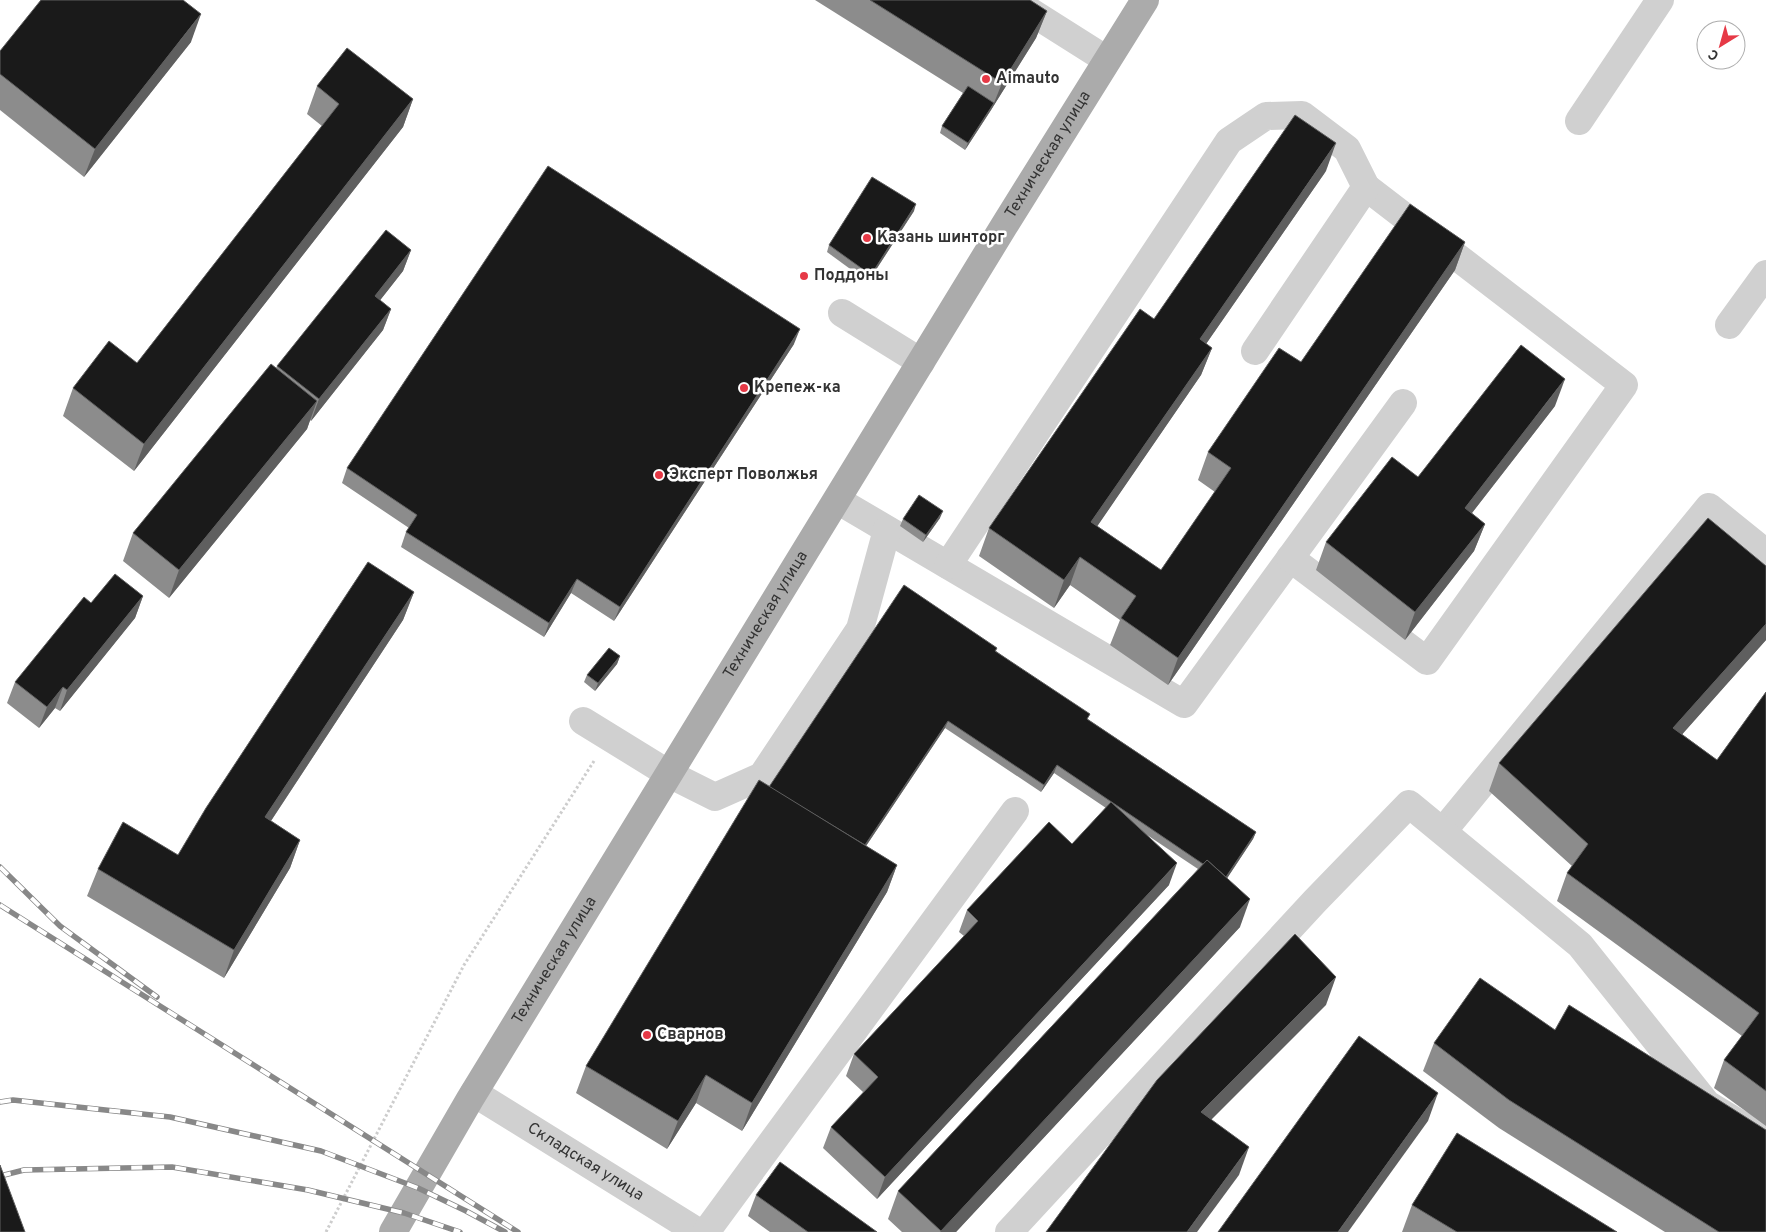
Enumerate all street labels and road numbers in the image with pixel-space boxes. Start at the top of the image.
street label: Техническая улица [1001,87,1096,222]
street label: Техническая улица [719,547,813,683]
street label: Техническая улица [508,893,601,1028]
street label: Складская улица [523,1118,647,1206]

